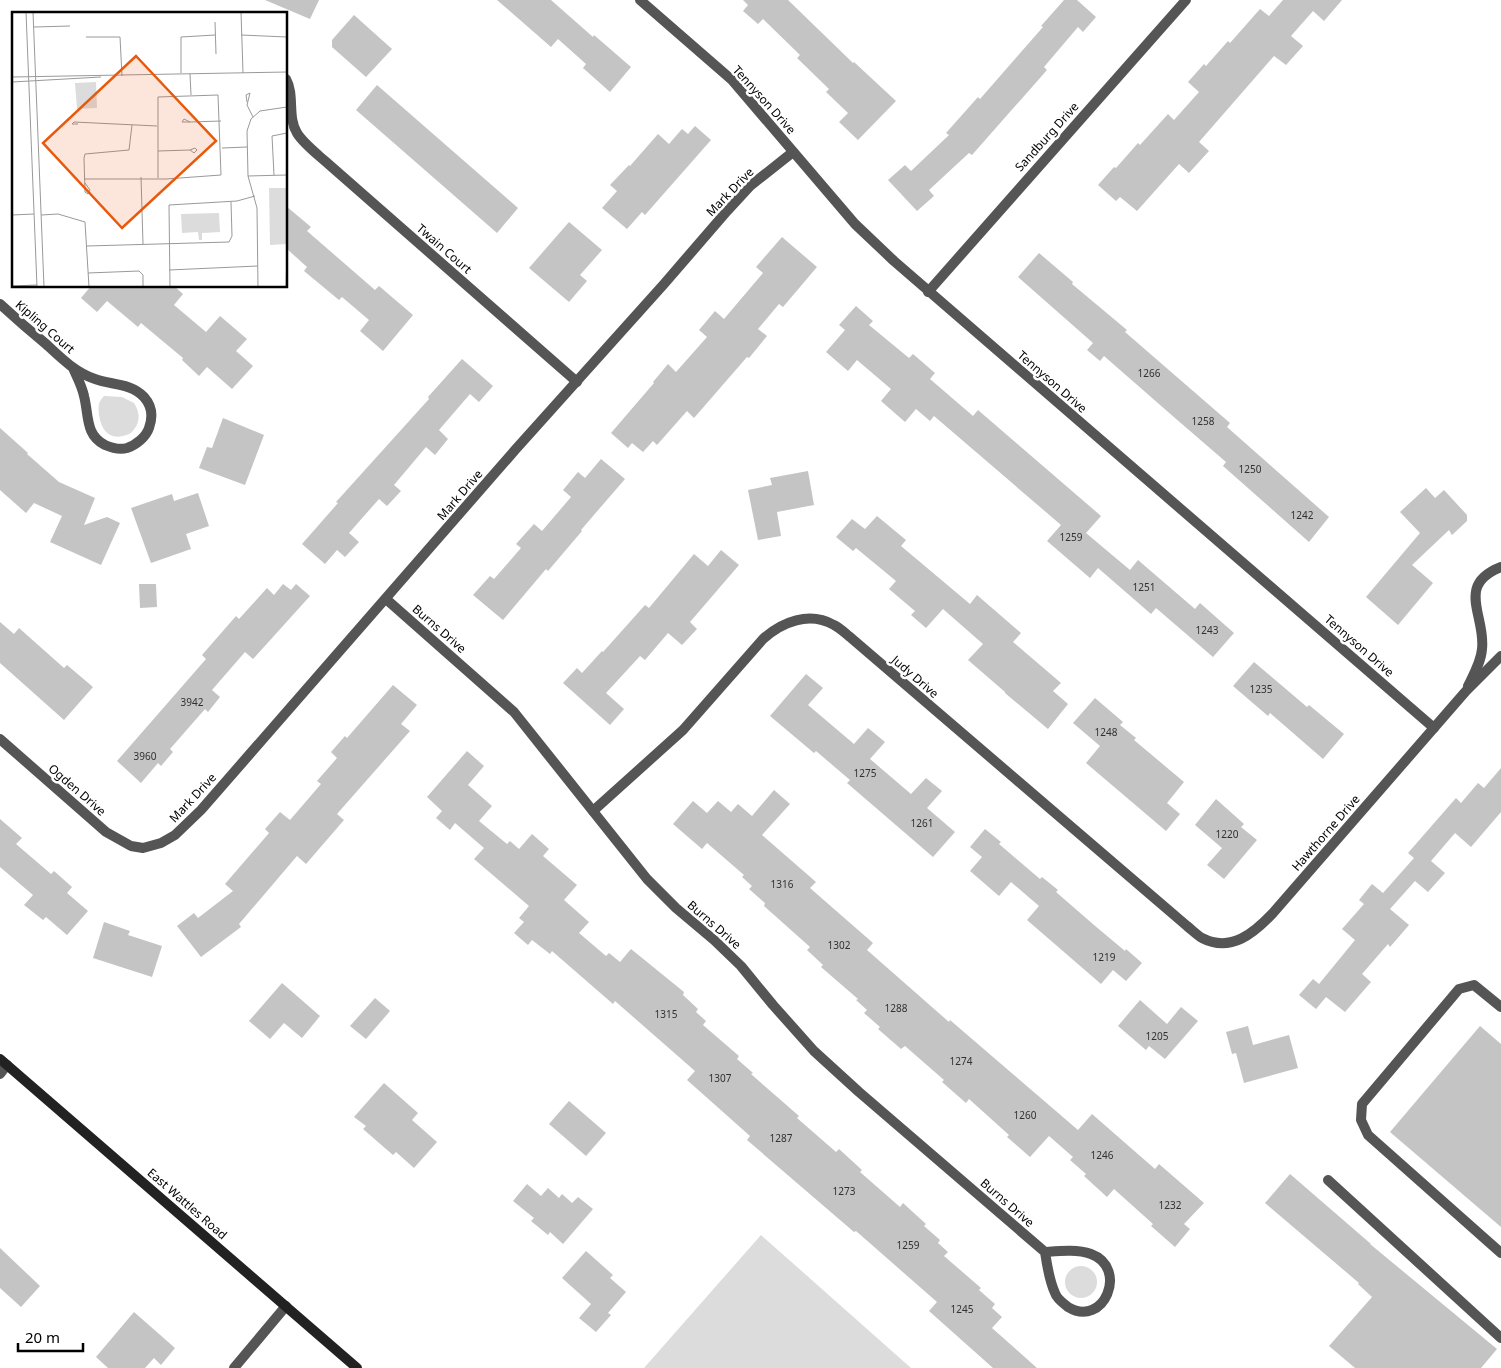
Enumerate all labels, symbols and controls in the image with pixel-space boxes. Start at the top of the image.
inset map [12,12,288,288]
street label: Tennyson Drive [729,62,800,138]
street label: Sandburg Drive [1011,98,1083,175]
street label: Mark Drive [702,163,757,220]
street label: Twain Court [413,220,476,278]
street label: Kipling Court [12,296,79,358]
street label: Tennyson Drive [1014,347,1091,417]
house number: 1266 [1138,366,1161,380]
house number: 1258 [1192,414,1215,428]
house number: 1250 [1239,462,1262,476]
street label: Mark Drive [433,466,486,524]
house number: 1242 [1291,508,1314,522]
house number: 1259 [1060,530,1083,544]
house number: 1251 [1133,580,1155,594]
street label: Burns Drive [409,601,470,657]
street label: Tennyson Drive [1321,611,1398,681]
house number: 1243 [1196,623,1219,637]
street label: Judy Drive [887,651,943,702]
house number: 1235 [1250,682,1273,696]
house number: 3942 [181,695,204,709]
house number: 1248 [1095,725,1118,739]
house number: 3960 [134,749,157,763]
street label: Ogden Drive [45,760,110,820]
house number: 1275 [854,766,877,780]
street label: Mark Drive [165,769,220,826]
street label: Hawthorne Drive [1288,791,1364,874]
house number: 1261 [911,816,933,830]
house number: 1220 [1216,827,1239,841]
house number: 1316 [771,877,794,891]
street label: Burns Drive [684,897,745,953]
house number: 1302 [828,938,851,952]
house number: 1219 [1093,950,1116,964]
house number: 1288 [885,1001,908,1015]
house number: 1315 [655,1007,678,1021]
house number: 1205 [1146,1029,1169,1043]
house number: 1274 [950,1054,973,1068]
house number: 1307 [709,1071,732,1085]
house number: 1260 [1014,1108,1037,1122]
house number: 1287 [770,1131,793,1145]
house number: 1246 [1091,1148,1114,1162]
street label: East Wattles Road [144,1164,231,1243]
street label: Burns Drive [977,1175,1038,1231]
house number: 1273 [833,1184,856,1198]
house number: 1232 [1159,1198,1182,1212]
house number: 1259 [897,1238,920,1252]
house number: 1245 [951,1302,974,1316]
scale bar [18,1320,82,1352]
text: 20 m [25,1327,60,1347]

